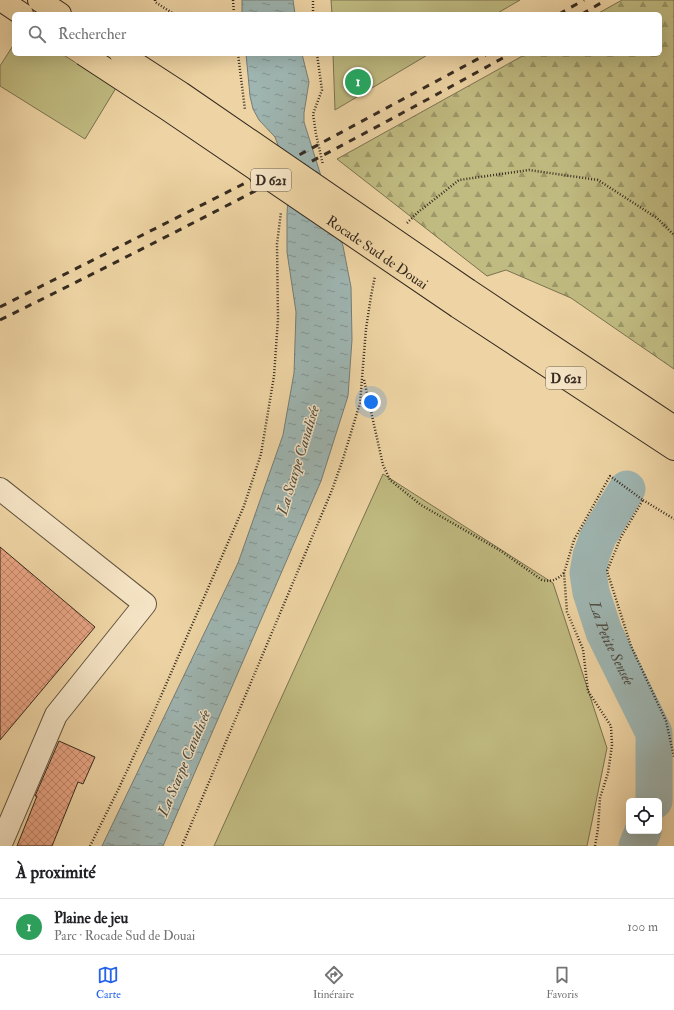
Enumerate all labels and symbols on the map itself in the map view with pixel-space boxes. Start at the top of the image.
pin: 1 [345,67,371,97]
road number: D 621 [251,169,291,191]
street label: Rocade Sud de Douai [323,212,431,293]
road number: D 621 [546,367,586,389]
your location [361,392,381,412]
water label: La Scarpe Canalisée [272,402,324,518]
water label: La Petite Sensée [584,598,638,690]
water label: La Scarpe Canalisée [153,706,216,820]

